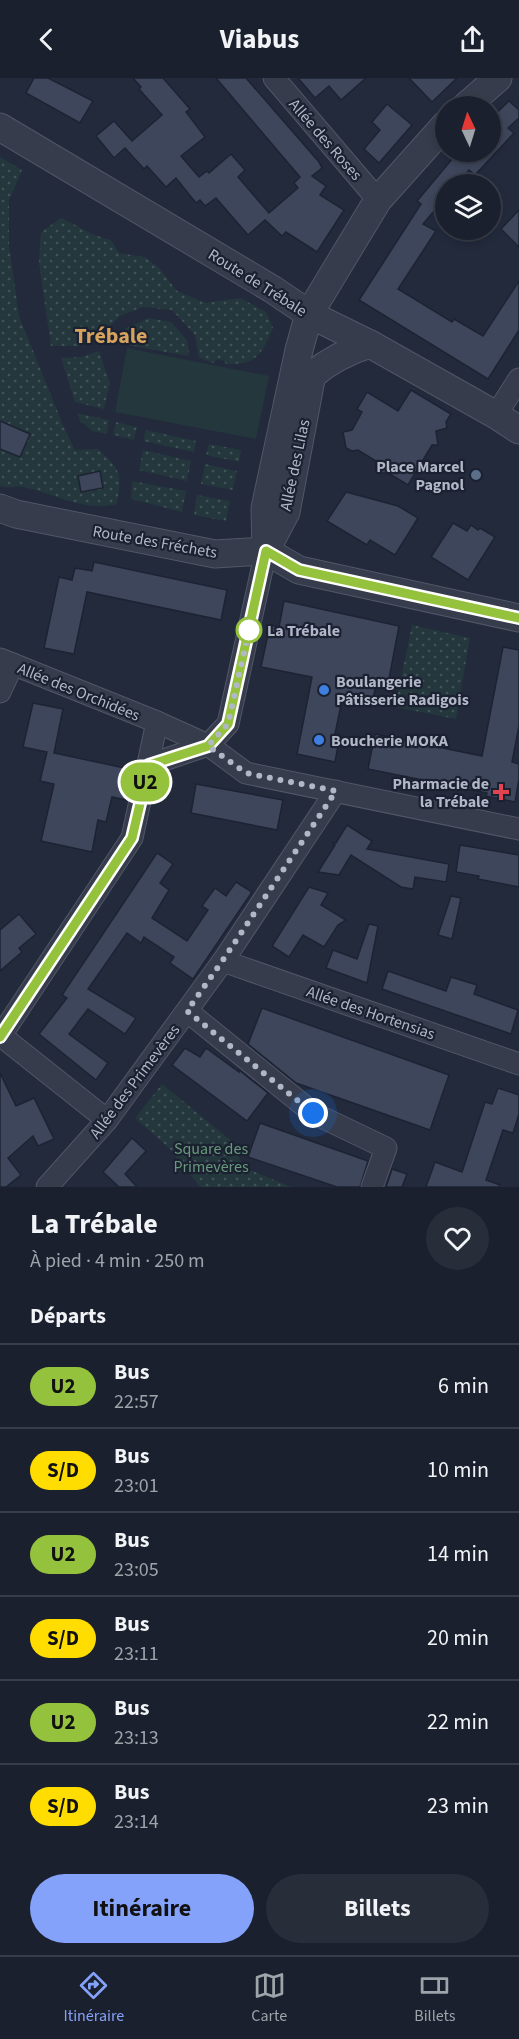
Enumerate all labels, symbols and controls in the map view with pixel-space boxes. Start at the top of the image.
text: Viabus [220,20,299,59]
icon: back [30,23,63,56]
icon: share [456,23,489,56]
street label: Allée des Roses [284,94,367,185]
north arrow [435,96,501,162]
map controls [435,96,501,240]
button: layers [435,174,501,240]
street label: Route de Trébale [204,244,311,322]
district label: Trébale [75,320,147,352]
street label: Allée des Lilas [275,417,315,513]
place label: Place Marcel Pagnol [376,456,464,496]
marker: Place Marcel Pagnol [469,468,483,482]
street label: Route des Fréchets [91,520,219,564]
marker: La Trébale [236,617,262,643]
place label: La Trébale [267,620,340,642]
street label: Allée des Orchidées [14,657,143,727]
place label: Boulangerie Pâtisserie Radigois [336,671,469,711]
marker: Boulangerie Pâtisserie Radigois [317,683,331,697]
place label: Boucherie MOKA [331,730,449,752]
marker: Boucherie MOKA [312,733,326,747]
line badge: U2 [118,762,172,802]
text: U2 [132,767,158,797]
place label: Pharmacie de la Trébale [393,773,489,813]
marker: Pharmacie de la Trébale [494,785,508,799]
street label: Allée des Hortensias [303,981,438,1045]
street label: Allée des Primevères [85,1020,185,1143]
your location [298,1098,328,1128]
park label: Square des Primevères [173,1138,249,1178]
text: La Trébale [30,1204,158,1244]
button: heart [426,1207,489,1270]
text: À pied · 4 min · 250 m [30,1247,205,1275]
text: Départs [30,1300,106,1332]
text: Bus [114,1356,150,1388]
text: 6 min [438,1370,489,1402]
text: U2 [50,1371,76,1401]
text: 22:57 [114,1388,159,1416]
text: Bus [114,1440,150,1472]
text: 10 min [427,1454,489,1486]
text: S/D [47,1455,79,1485]
text: 23:01 [114,1472,159,1500]
text: Bus [114,1524,150,1556]
text: 14 min [427,1538,489,1570]
text: U2 [50,1539,76,1569]
text: 23:05 [114,1556,159,1584]
text: Bus [114,1608,150,1640]
text: 20 min [427,1622,489,1654]
text: S/D [47,1623,79,1653]
text: 23:11 [114,1640,159,1668]
text: Bus [114,1692,150,1724]
text: 22 min [427,1706,489,1738]
text: U2 [50,1707,76,1737]
text: 23:13 [114,1724,159,1752]
text: Bus [114,1776,150,1808]
text: 23 min [427,1790,489,1822]
text: S/D [47,1791,79,1821]
text: 23:14 [114,1808,159,1836]
button: Itinéraire [30,1874,254,1943]
button: Billets [266,1874,489,1943]
tab: Itinéraire [64,1969,124,2027]
tab: Carte [251,1969,287,2027]
tab: Billets [414,1969,455,2027]

